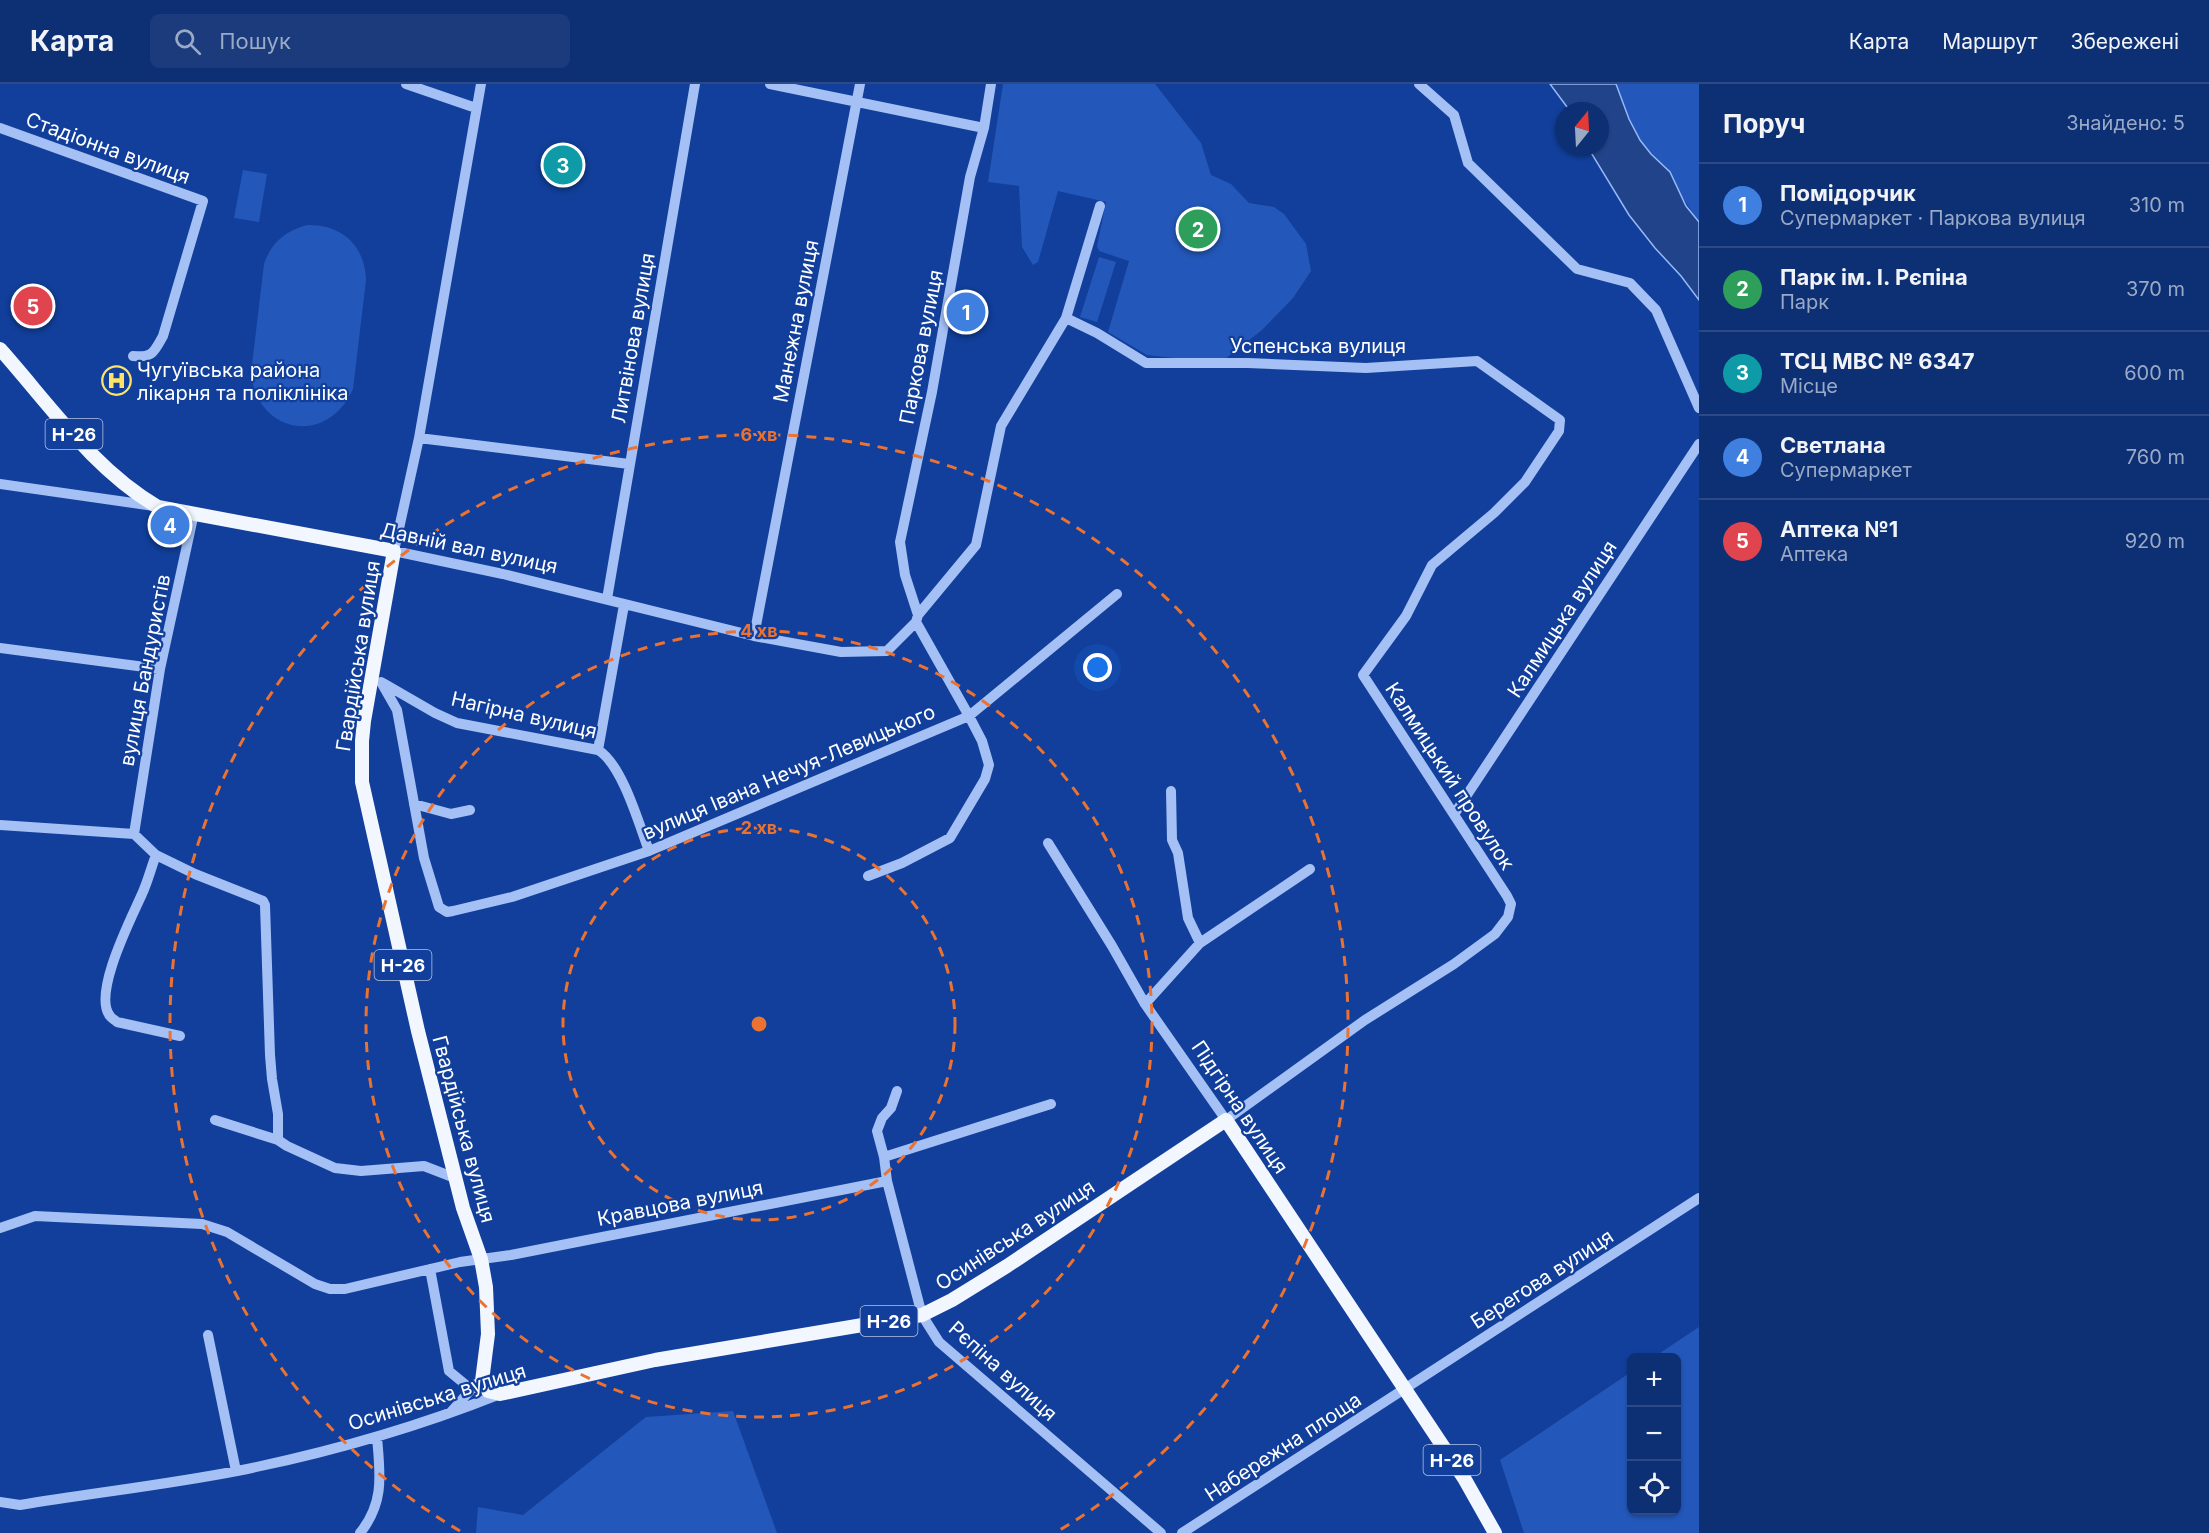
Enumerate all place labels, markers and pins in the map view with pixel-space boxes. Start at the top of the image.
pin: 3 [544,142,582,188]
pin: 2 [1178,206,1218,252]
pin: 5 [14,284,52,328]
pin: 1 [946,290,986,334]
place label: Чугуївська района лікарня та поліклініка [137,358,348,405]
hospital icon: Чугуївська района лікарня та поліклініка [100,365,132,397]
pin: 4 [150,502,190,548]
centre of rings [749,1014,769,1034]

